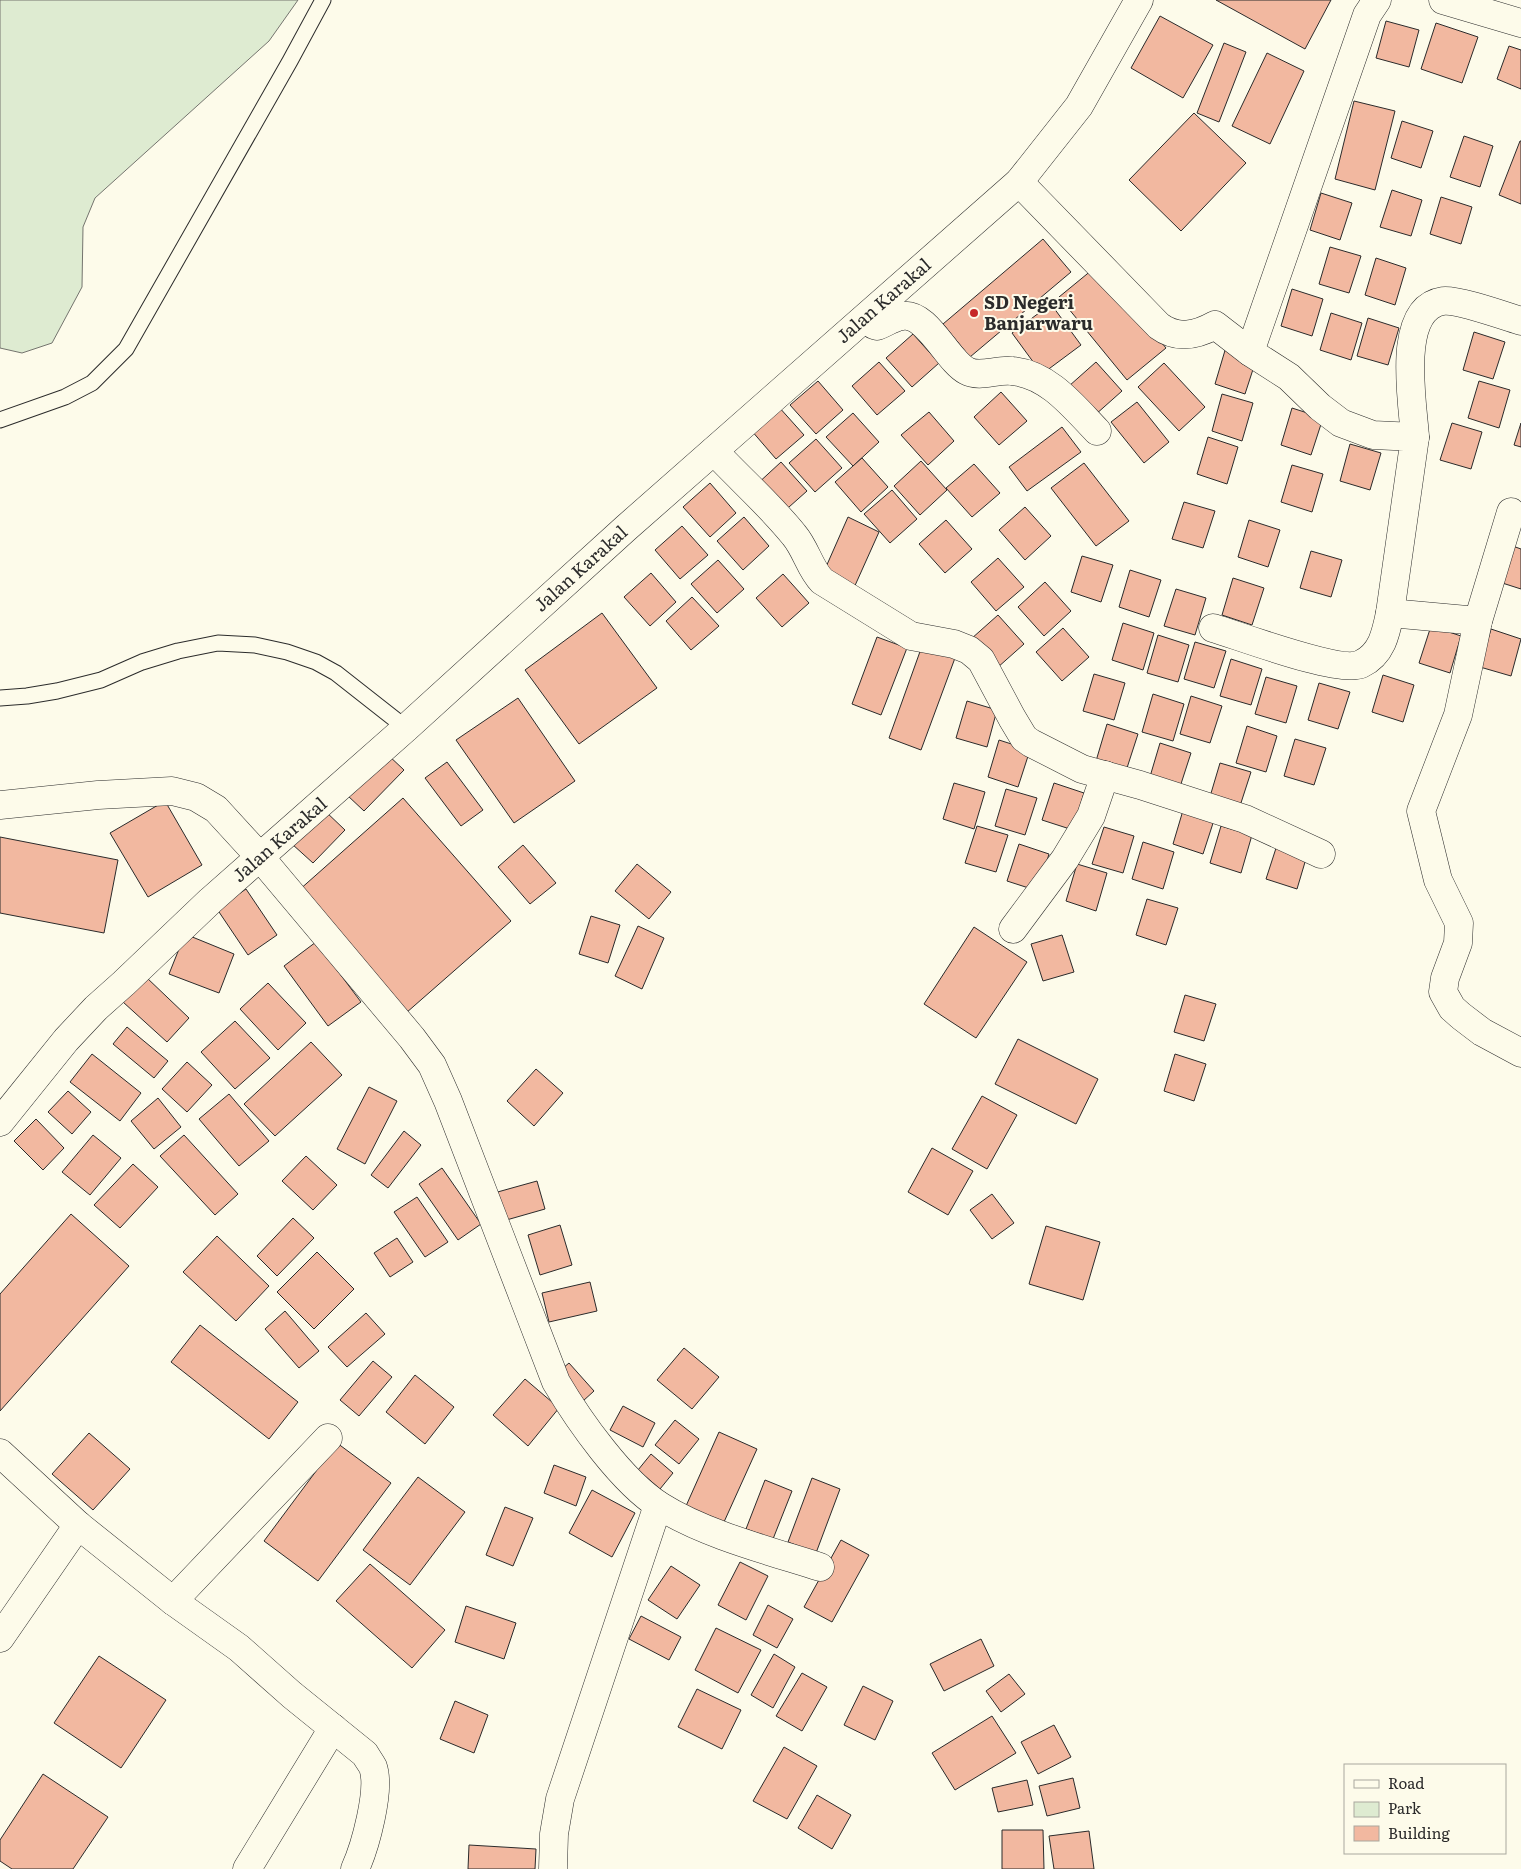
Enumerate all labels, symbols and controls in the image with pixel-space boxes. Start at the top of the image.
street label: Jalan Karakal [830,251,936,349]
place label: SD Negeri Banjarwaru [984,288,1093,336]
marker: SD Negeri Banjarwaru [968,307,980,319]
street label: Jalan Karakal [527,518,633,617]
street label: Jalan Karakal [226,790,332,888]
legend [1344,1764,1506,1854]
text: Road [1388,1771,1424,1794]
text: Park [1388,1796,1422,1819]
text: Building [1388,1821,1450,1844]

